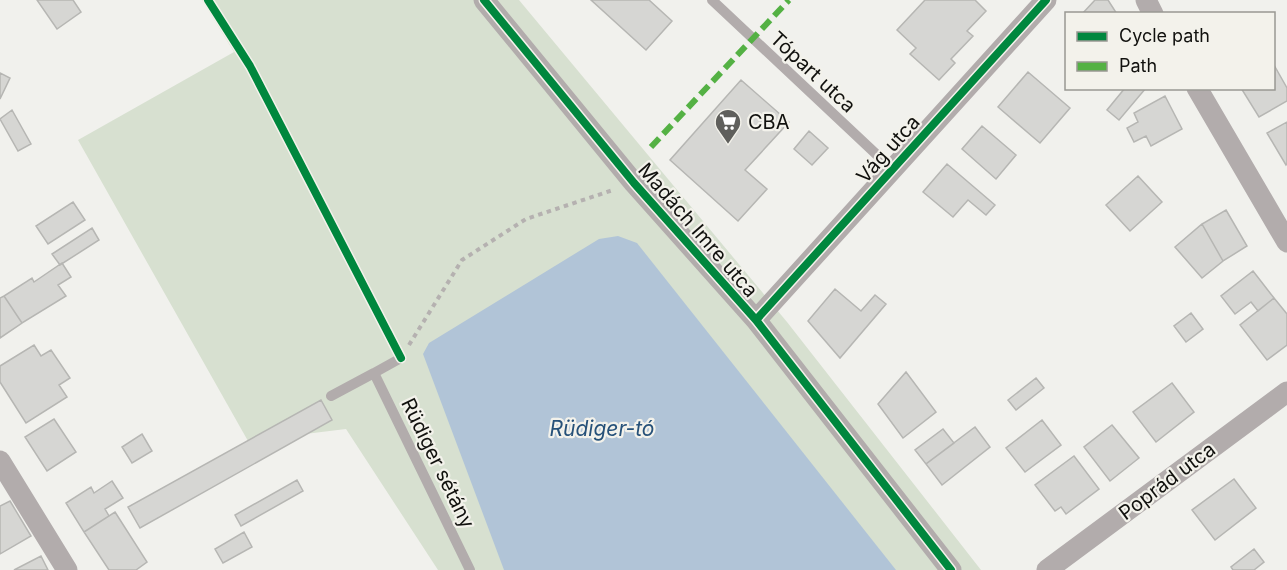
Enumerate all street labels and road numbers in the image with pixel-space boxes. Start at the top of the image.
street label: Tópart utca [765,26,861,118]
street label: Vág utca [851,110,925,188]
street label: Madách Imre utca [633,158,763,302]
street label: Rüdiger sétány [396,394,480,532]
street label: Poprád utca [1114,437,1220,525]

